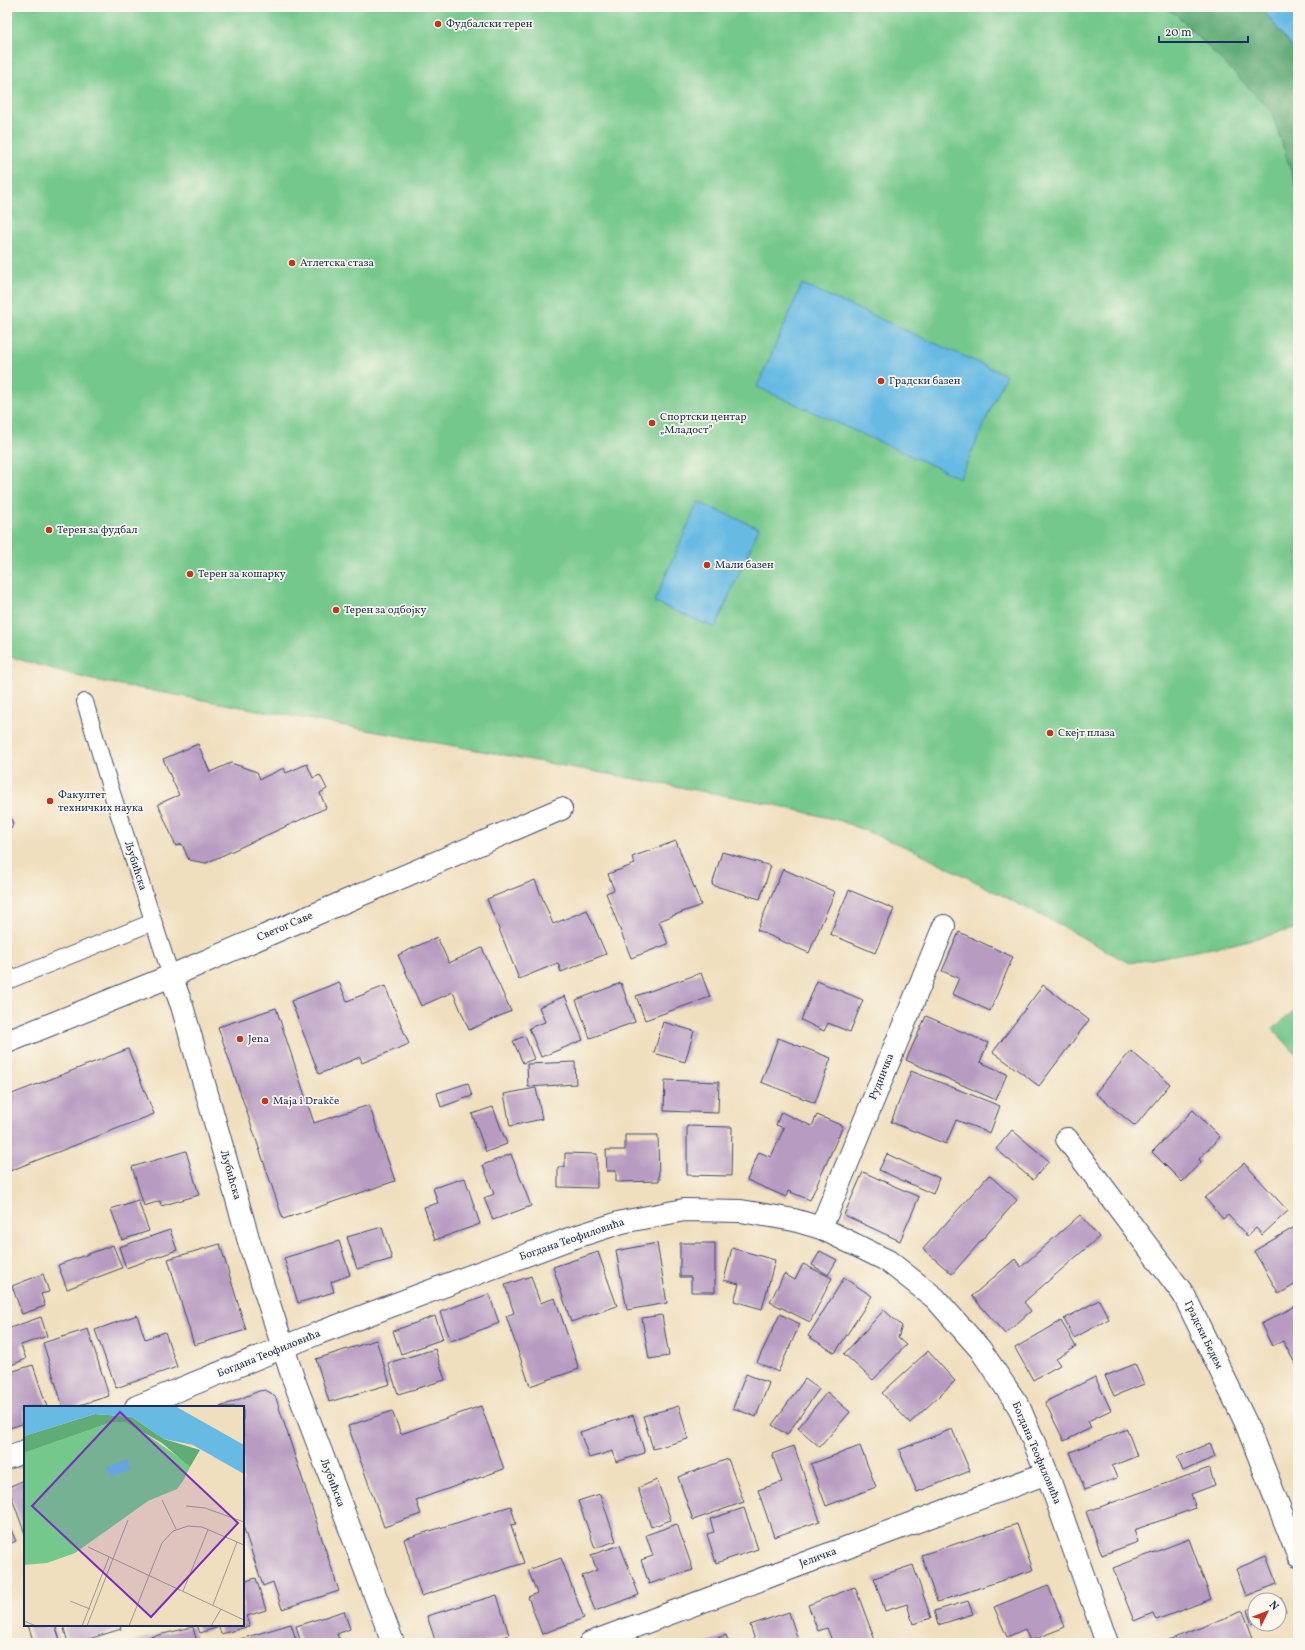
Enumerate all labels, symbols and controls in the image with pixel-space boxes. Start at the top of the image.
place label: Фудбалски терен [446,17,533,32]
scale bar [1159,18,1248,44]
marker: Фудбалски терен [433,19,443,29]
text: 20 m [1165,25,1192,41]
place label: Атлетска стаза [300,256,375,271]
marker: Атлетска стаза [287,258,297,268]
place label: Градски базен [889,374,961,389]
marker: Градски базен [876,376,886,386]
place label: Спортски центар „Младост” [660,410,747,438]
marker: Спортски центар „Младост” [647,418,657,428]
place label: Терен за фудбал [57,523,137,538]
marker: Терен за фудбал [44,525,54,535]
place label: Мали базен [715,558,774,573]
marker: Мали базен [702,560,712,570]
place label: Терен за кошарку [198,567,286,582]
marker: Терен за кошарку [185,569,195,579]
place label: Терен за одбојку [344,603,426,618]
marker: Терен за одбојку [331,605,341,615]
place label: Скејт плаза [1058,726,1116,741]
marker: Скејт плаза [1045,728,1055,738]
place label: Факултет техничких наука [58,788,144,816]
marker: Факултет техничких наука [45,796,55,806]
street label: Љубићска [120,839,150,893]
street label: Светог Саве [255,908,315,946]
place label: Jena [248,1032,269,1047]
marker: Jena [235,1034,245,1044]
street label: Рудничка [866,1051,898,1102]
place label: Maja i Drakče [273,1094,339,1109]
marker: Maja i Drakče [260,1096,270,1106]
street label: Љубићска [216,1148,244,1202]
street label: Богдана Теофиловића [517,1215,627,1265]
street label: Градски Бедем [1180,1298,1226,1372]
street label: Богдана Теофиловића [215,1326,323,1382]
street label: Богдана Теофиловића [1008,1399,1065,1507]
inset map [24,1406,244,1626]
street label: Љубићска [316,1456,348,1510]
street label: Јеличка [797,1544,839,1572]
north arrow [1247,1592,1287,1632]
text: N [1265,1598,1281,1614]

